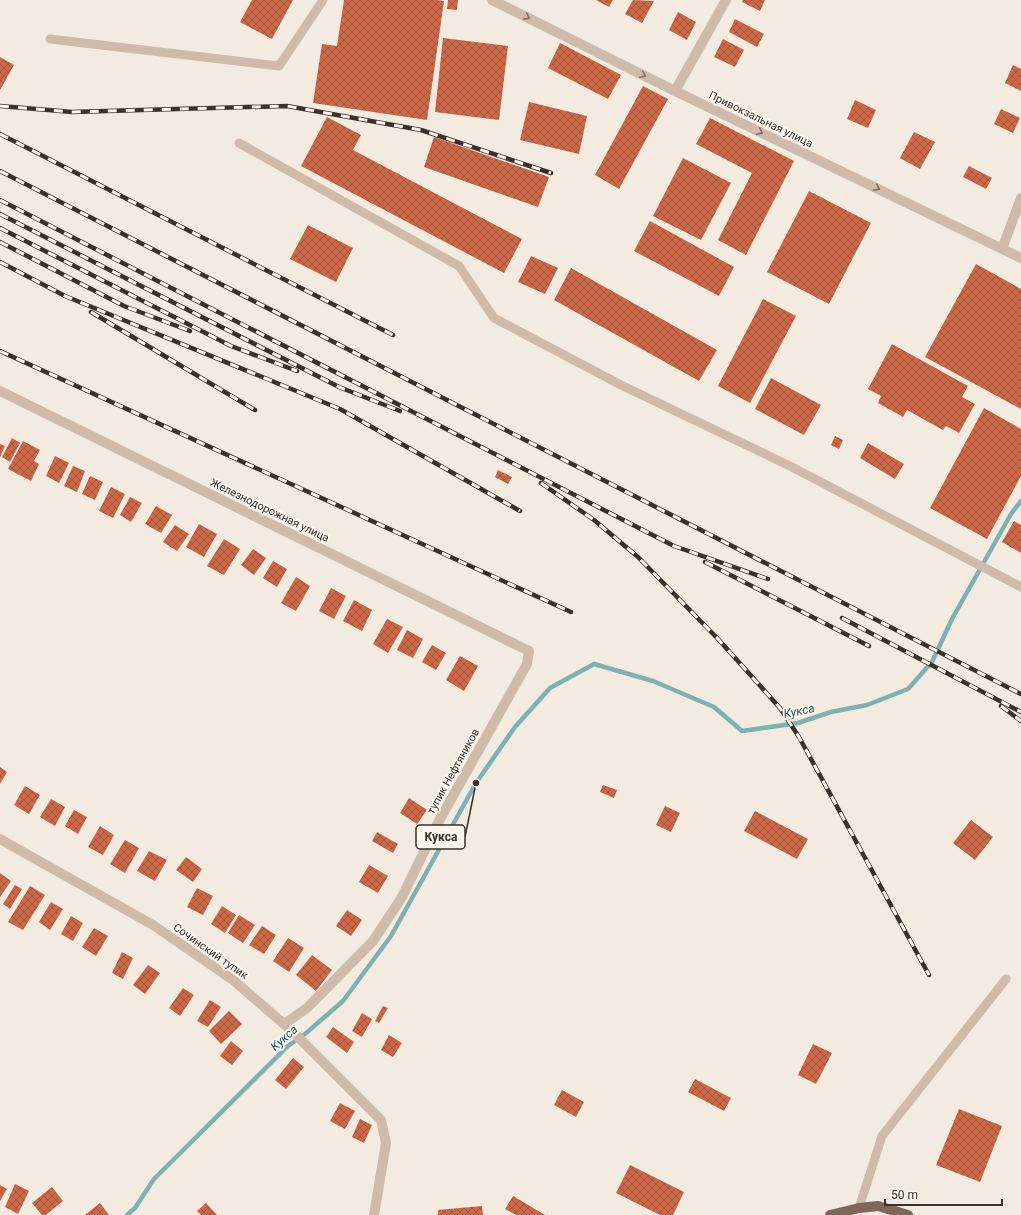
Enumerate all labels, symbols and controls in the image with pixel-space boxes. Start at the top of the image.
one-way arrow [522,12,530,20]
one-way arrow [639,70,646,78]
street label: Привокзальная улица [707,89,815,150]
one-way arrow [756,127,763,135]
one-way arrow [873,183,880,191]
street label: Железнодорожная улица [208,476,331,545]
water label: Кукса [782,701,816,721]
street label: тупик Нефтяников [425,726,482,816]
callout: Кукса [416,825,465,849]
text: Кукса [425,830,458,844]
street label: Сочинский тупик [171,921,251,982]
water label: Кукса [268,1022,300,1054]
scale bar [885,1181,1002,1207]
text: 50 m [891,1188,918,1202]

